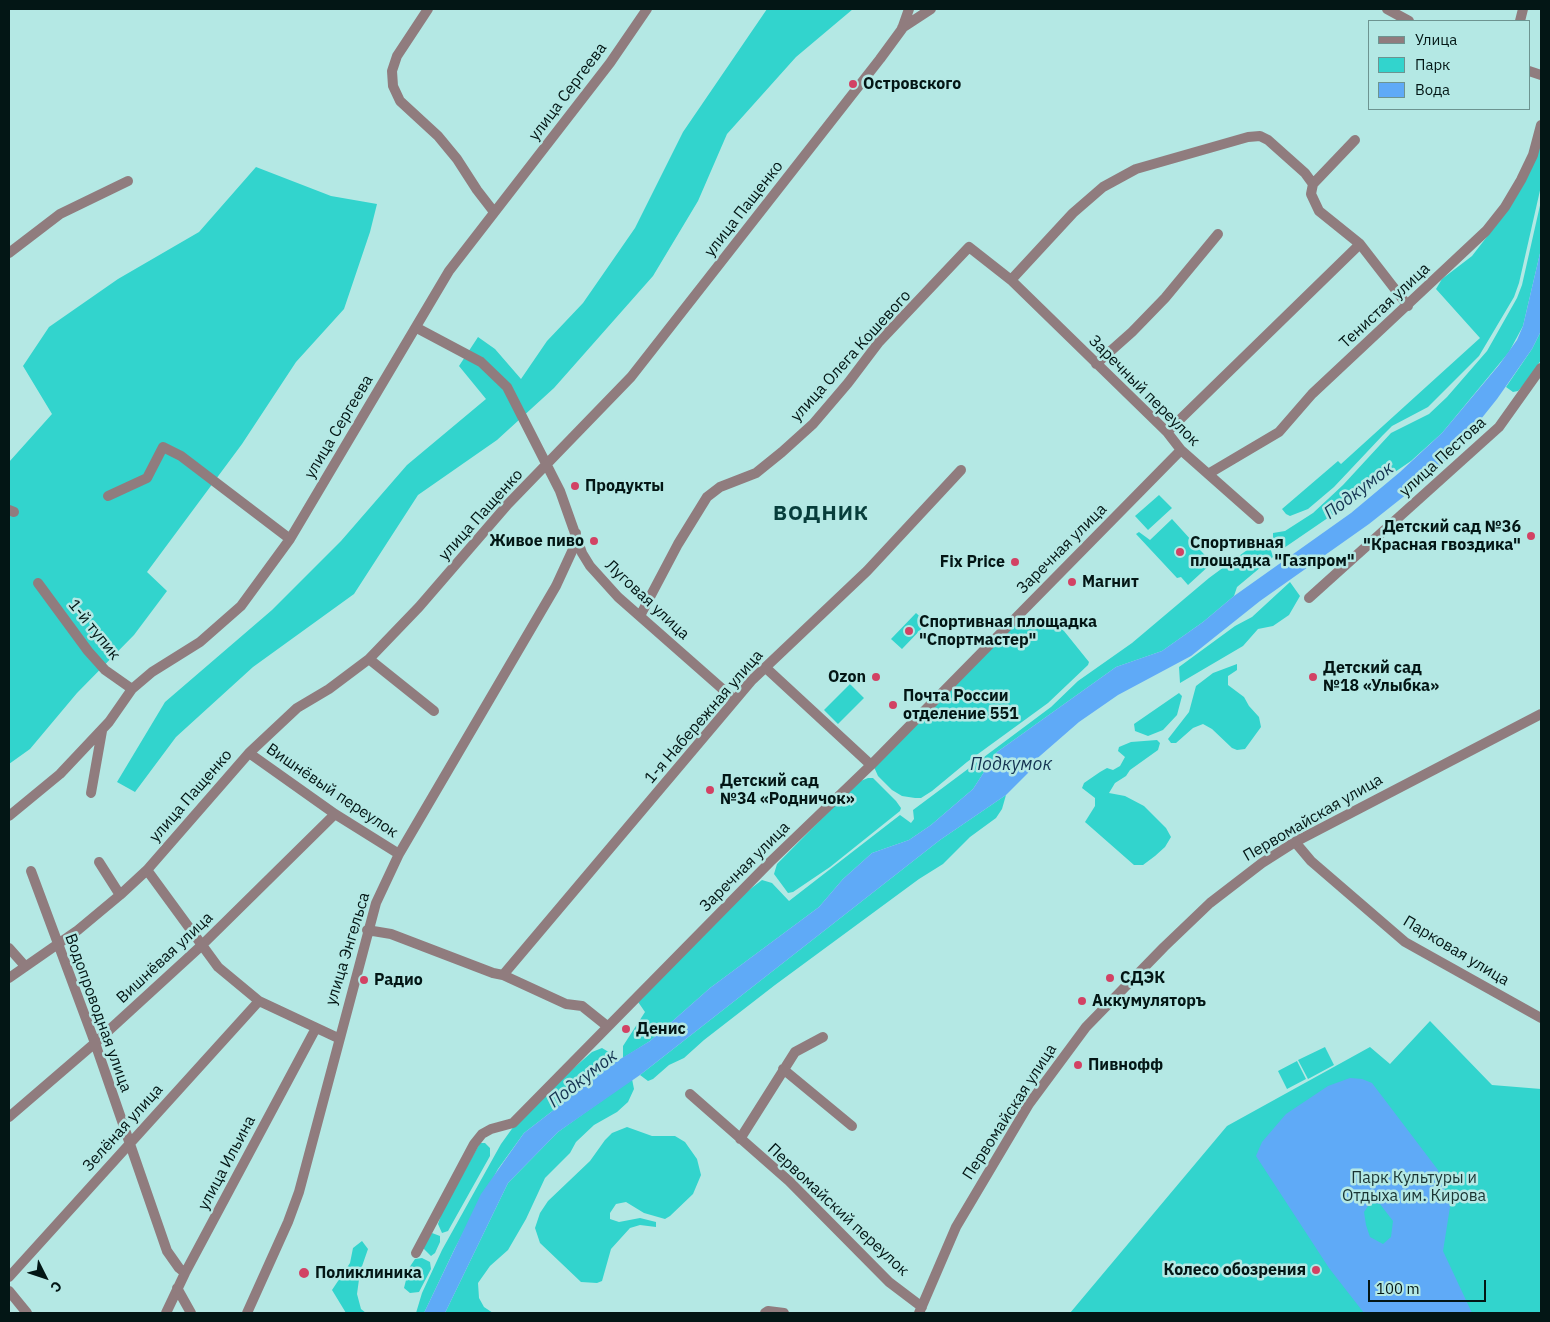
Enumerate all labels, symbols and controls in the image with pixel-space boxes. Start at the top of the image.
legend [1368,20,1530,110]
text: Улица [1415,30,1457,49]
street label: улица Сергеева [525,39,611,145]
text: Парк [1415,55,1450,74]
place label: Островского [863,74,961,94]
marker: Островского [847,78,859,90]
text: Вода [1415,80,1450,99]
street label: улица Пащенко [701,157,787,261]
street label: Тенистая улица [1336,259,1434,353]
street label: улица Олега Кошевого [787,286,915,426]
street label: Заречный переулок [1084,331,1204,451]
street label: улица Сергеева [300,372,378,482]
street label: улица Пестова [1396,413,1490,501]
water label: Подкумок [1320,458,1398,524]
street label: улица Пащенко [435,465,527,565]
place label: Продукты [585,476,664,496]
marker: Продукты [569,480,581,492]
street label: Заречная улица [1013,500,1111,598]
district label: ВОДНИК [772,501,870,527]
place label: Детский сад №36 "Красная гвоздика" [1363,517,1521,555]
marker: Детский сад №36 "Красная гвоздика" [1525,530,1537,542]
place label: Живое пиво [490,531,584,551]
place label: Спортивная площадка "Газпром" [1190,533,1355,571]
marker: Живое пиво [588,535,600,547]
marker: Спортивная площадка "Газпром" [1174,546,1186,558]
place label: Fix Price [940,552,1005,572]
street label: Луговая улица [601,556,693,644]
marker: Fix Price [1009,556,1021,568]
place label: Магнит [1082,572,1139,592]
marker: Магнит [1066,576,1078,588]
street label: 1-й тупик [64,596,124,664]
place label: Спортивная площадка "Спортмастер" [919,612,1097,650]
marker: Спортивная площадка "Спортмастер" [903,625,915,637]
street label: 1-я Набережная улица [641,646,767,788]
place label: Детский сад №18 «Улыбка» [1323,658,1439,696]
place label: Ozon [828,667,866,687]
marker: Ozon [870,671,882,683]
marker: Детский сад №18 «Улыбка» [1307,671,1319,683]
place label: Почта России отделение 551 [903,686,1019,724]
marker: Почта России отделение 551 [887,699,899,711]
street label: Вишнёвый переулок [262,740,402,842]
street label: улица Пащенко [145,746,237,846]
water label: Подкумок [970,754,1052,776]
street label: Первомайская улица [1240,770,1386,866]
place label: Детский сад №34 «Родничок» [720,771,855,809]
marker: Детский сад №34 «Родничок» [704,784,716,796]
street label: Заречная улица [696,818,794,916]
street label: улица Энгельса [322,890,374,1008]
street label: Вишнёвая улица [113,908,217,1008]
street label: Парковая улица [1399,912,1513,990]
street label: Водопроводная улица [60,931,136,1095]
place label: СДЭК [1120,968,1165,988]
place label: Радио [374,970,423,990]
marker: СДЭК [1104,972,1116,984]
marker: Радио [358,974,370,986]
place label: Аккумуляторъ [1092,991,1206,1011]
marker: Аккумуляторъ [1076,995,1088,1007]
place label: Денис [636,1019,686,1039]
marker: Денис [620,1023,632,1035]
street label: Первомайская улица [959,1041,1061,1183]
water label: Подкумок [544,1045,622,1113]
place label: Пивнофф [1088,1055,1163,1075]
marker: Пивнофф [1072,1059,1084,1071]
street label: Зелёная улица [79,1080,167,1176]
street label: улица Ильина [194,1113,260,1213]
street label: Первомайский переулок [763,1140,913,1280]
park label: Парк Культуры и Отдыха им. Кирова [1342,1168,1486,1206]
north arrow [20,1252,70,1302]
place label: Колесо обозрения [1163,1260,1306,1280]
place label: Поликлиника [315,1263,422,1283]
marker: Колесо обозрения [1310,1264,1322,1276]
marker: Поликлиника [297,1266,311,1280]
scale bar [1370,1270,1488,1302]
text: С [47,1277,66,1296]
text: 100 m [1376,1279,1420,1298]

